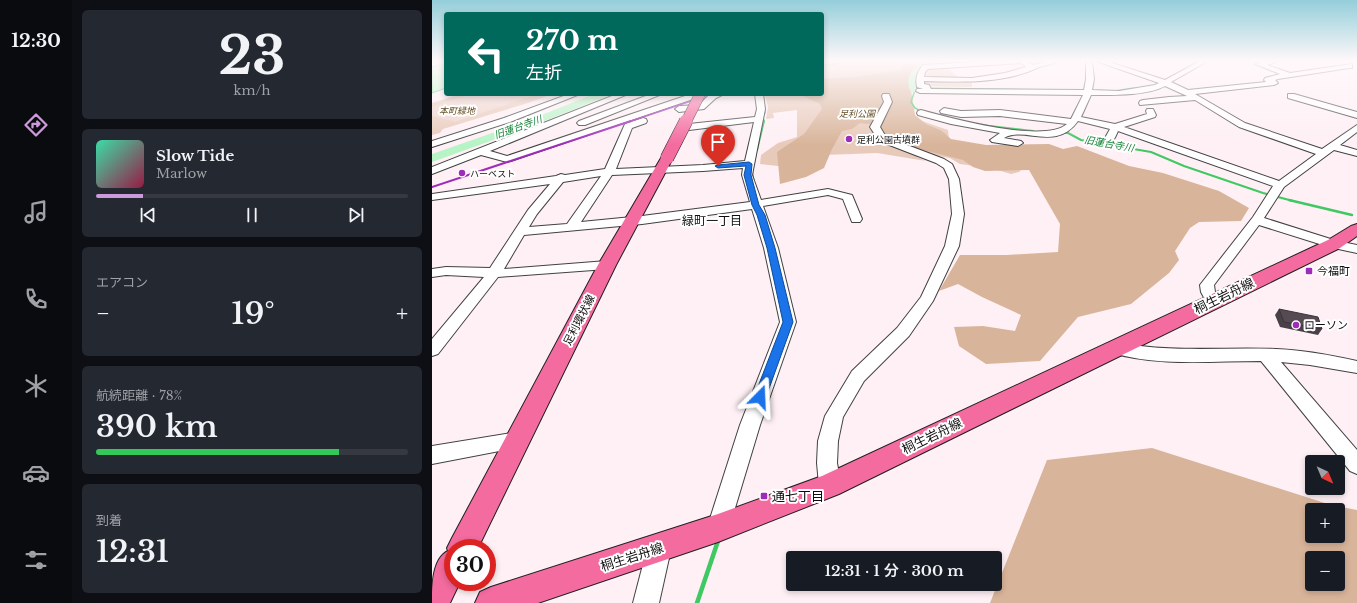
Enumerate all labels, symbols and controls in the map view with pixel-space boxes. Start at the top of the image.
text: 270 m [526,23,618,58]
text: 23 [219,24,285,88]
icon: left [460,28,512,80]
text: 12:30 [11,30,61,52]
text: 左折 [526,62,562,84]
text: km/h [234,82,270,99]
park label: 本町緑地 [439,105,476,116]
park label: 足利公園 [839,108,877,119]
icon: directions [22,111,50,139]
water label: 旧蓮台寺川 [492,112,545,142]
pin [701,125,735,166]
icon: arrive [707,131,729,153]
water label: 旧蓮台寺川 [1083,133,1136,155]
marker: 足利公園古墳群 [844,134,854,144]
place label: 足利公園古墳群 [857,134,920,145]
text: Slow Tide [156,146,234,165]
text: Marlow [156,165,207,182]
marker: ハーベスト [457,168,467,178]
place label: ハーベスト [470,168,515,179]
icon: music [22,198,50,226]
icon: previous [137,204,159,226]
icon: pause [241,204,263,226]
icon: next [345,204,367,226]
district label: 緑町一丁目 [682,213,742,228]
place label: 今福町 [1317,264,1350,278]
marker: 今福町 [1304,266,1314,276]
text: エアコン [96,274,148,291]
street label: 桐生岩舟線 [1191,274,1257,318]
icon: phone [22,285,50,313]
street label: 足利環状線 [560,292,598,348]
text: 19° [231,295,275,332]
text: − [96,300,110,327]
text: + [396,300,408,327]
place label: ローソン [1304,318,1348,332]
marker: ローソン [1291,320,1301,330]
icon: climate [22,372,50,400]
position arrow [739,376,781,418]
text: 航続距離 · 78% [96,387,182,404]
text: 390 km [96,408,218,445]
street label: 桐生岩舟線 [899,414,965,458]
north arrow [1305,455,1345,495]
map controls [1305,455,1345,591]
icon: car [22,459,50,487]
place label: 通七丁目 [772,488,824,505]
marker: 通七丁目 [759,491,769,501]
button: + [1305,503,1345,543]
text: 到着 [96,512,122,529]
text: 12:31 [96,533,169,570]
speed limit sign: 30 [444,539,496,591]
street label: 桐生岩舟線 [598,539,666,575]
icon: filters [22,546,50,574]
button: − [1305,551,1345,591]
text: 12:31 · 1 分 · 300 m [824,561,964,580]

